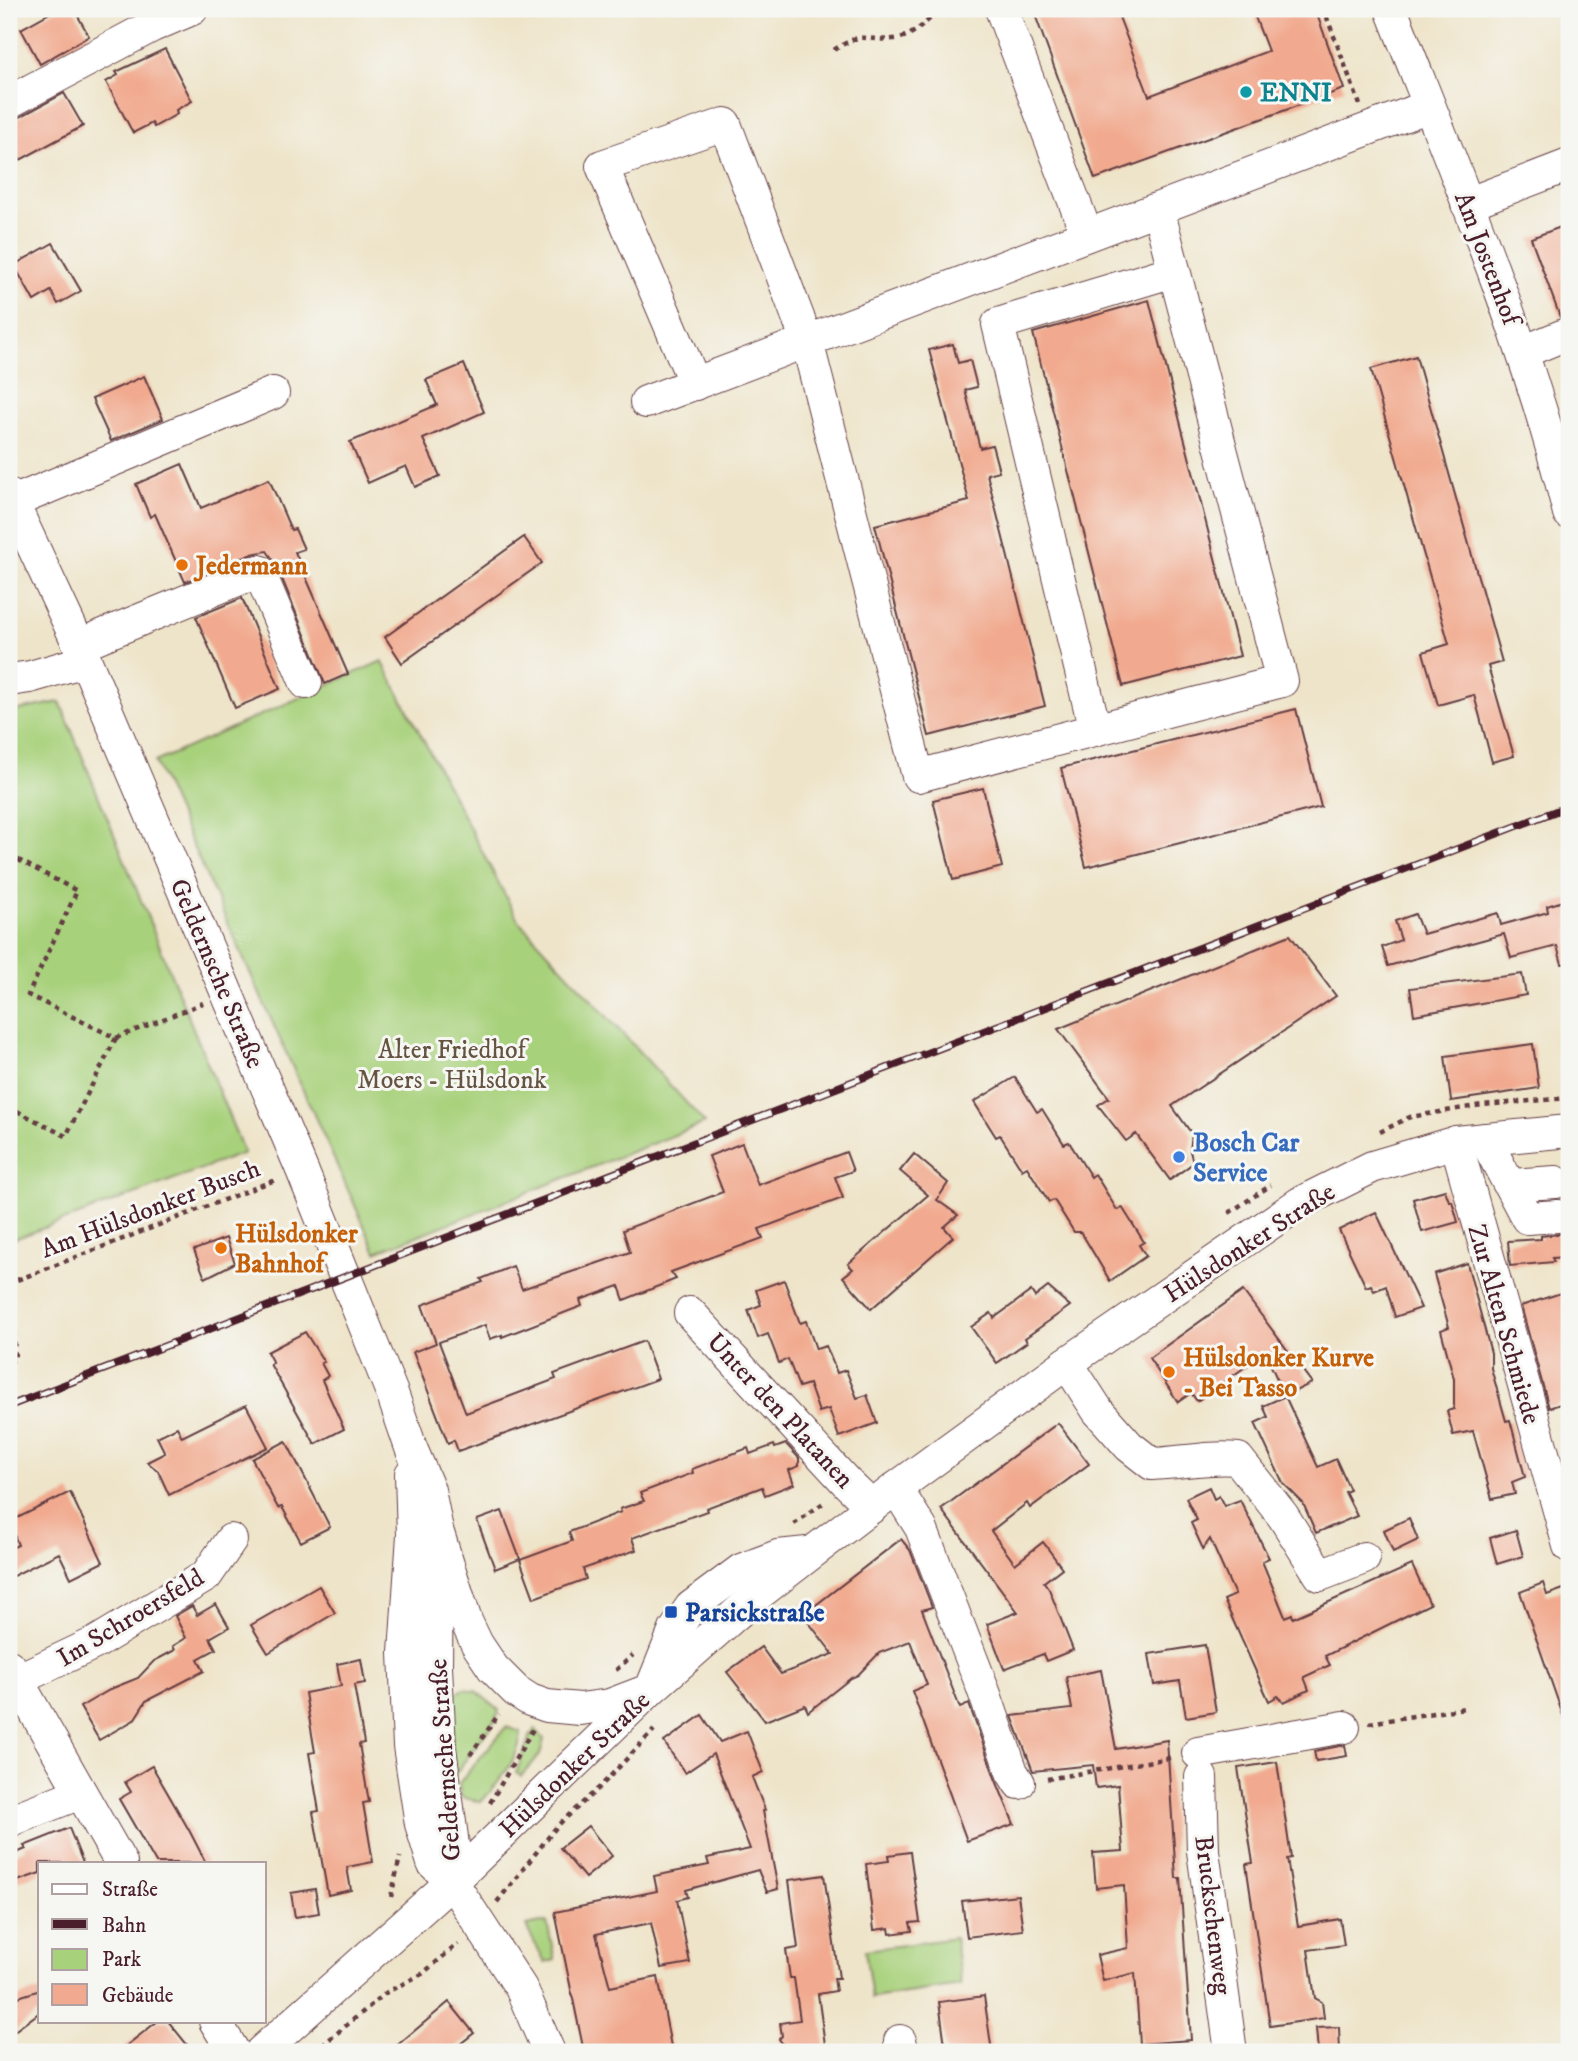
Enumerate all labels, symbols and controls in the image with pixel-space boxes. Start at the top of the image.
place label: ENNI [1260,77,1332,110]
marker: ENNI [1238,84,1254,100]
street label: Am Jostenhof [1446,187,1528,333]
place label: Jedermann [193,550,308,583]
marker: Jedermann [174,557,190,573]
street label: Geldernsche Straße [162,874,271,1073]
park label: Alter Friedhof Moers - Hülsdonk [357,1034,547,1097]
place label: Bosch Car Service [1193,1127,1300,1190]
marker: Bosch Car Service [1171,1149,1187,1165]
street label: Am Hülsdonker Busch [36,1152,265,1266]
street label: Hülsdonker Straße [1158,1176,1342,1311]
place label: Hülsdonker Bahnhof [235,1218,358,1281]
street label: Zur Alten Schmiede [1459,1221,1548,1428]
marker: Hülsdonker Bahnhof [213,1240,229,1256]
street label: Unter den Platanen [699,1326,861,1496]
place label: Hülsdonker Kurve - Bei Tasso [1183,1342,1374,1405]
marker: Hülsdonker Kurve - Bei Tasso [1161,1364,1177,1380]
street label: Im Schroersfeld [51,1562,210,1675]
place label: Parsickstraße [685,1597,825,1630]
marker: Parsickstraße [663,1604,679,1620]
street label: Geldernsche Straße [422,1658,469,1862]
street label: Hülsdonker Straße [493,1685,658,1846]
street label: Bruckschenweg [1186,1834,1239,1997]
legend [38,1862,266,2022]
text: Straße [102,1877,158,1903]
text: Bahn [102,1913,146,1939]
text: Park [102,1947,142,1973]
text: Gebäude [102,1983,174,2009]

